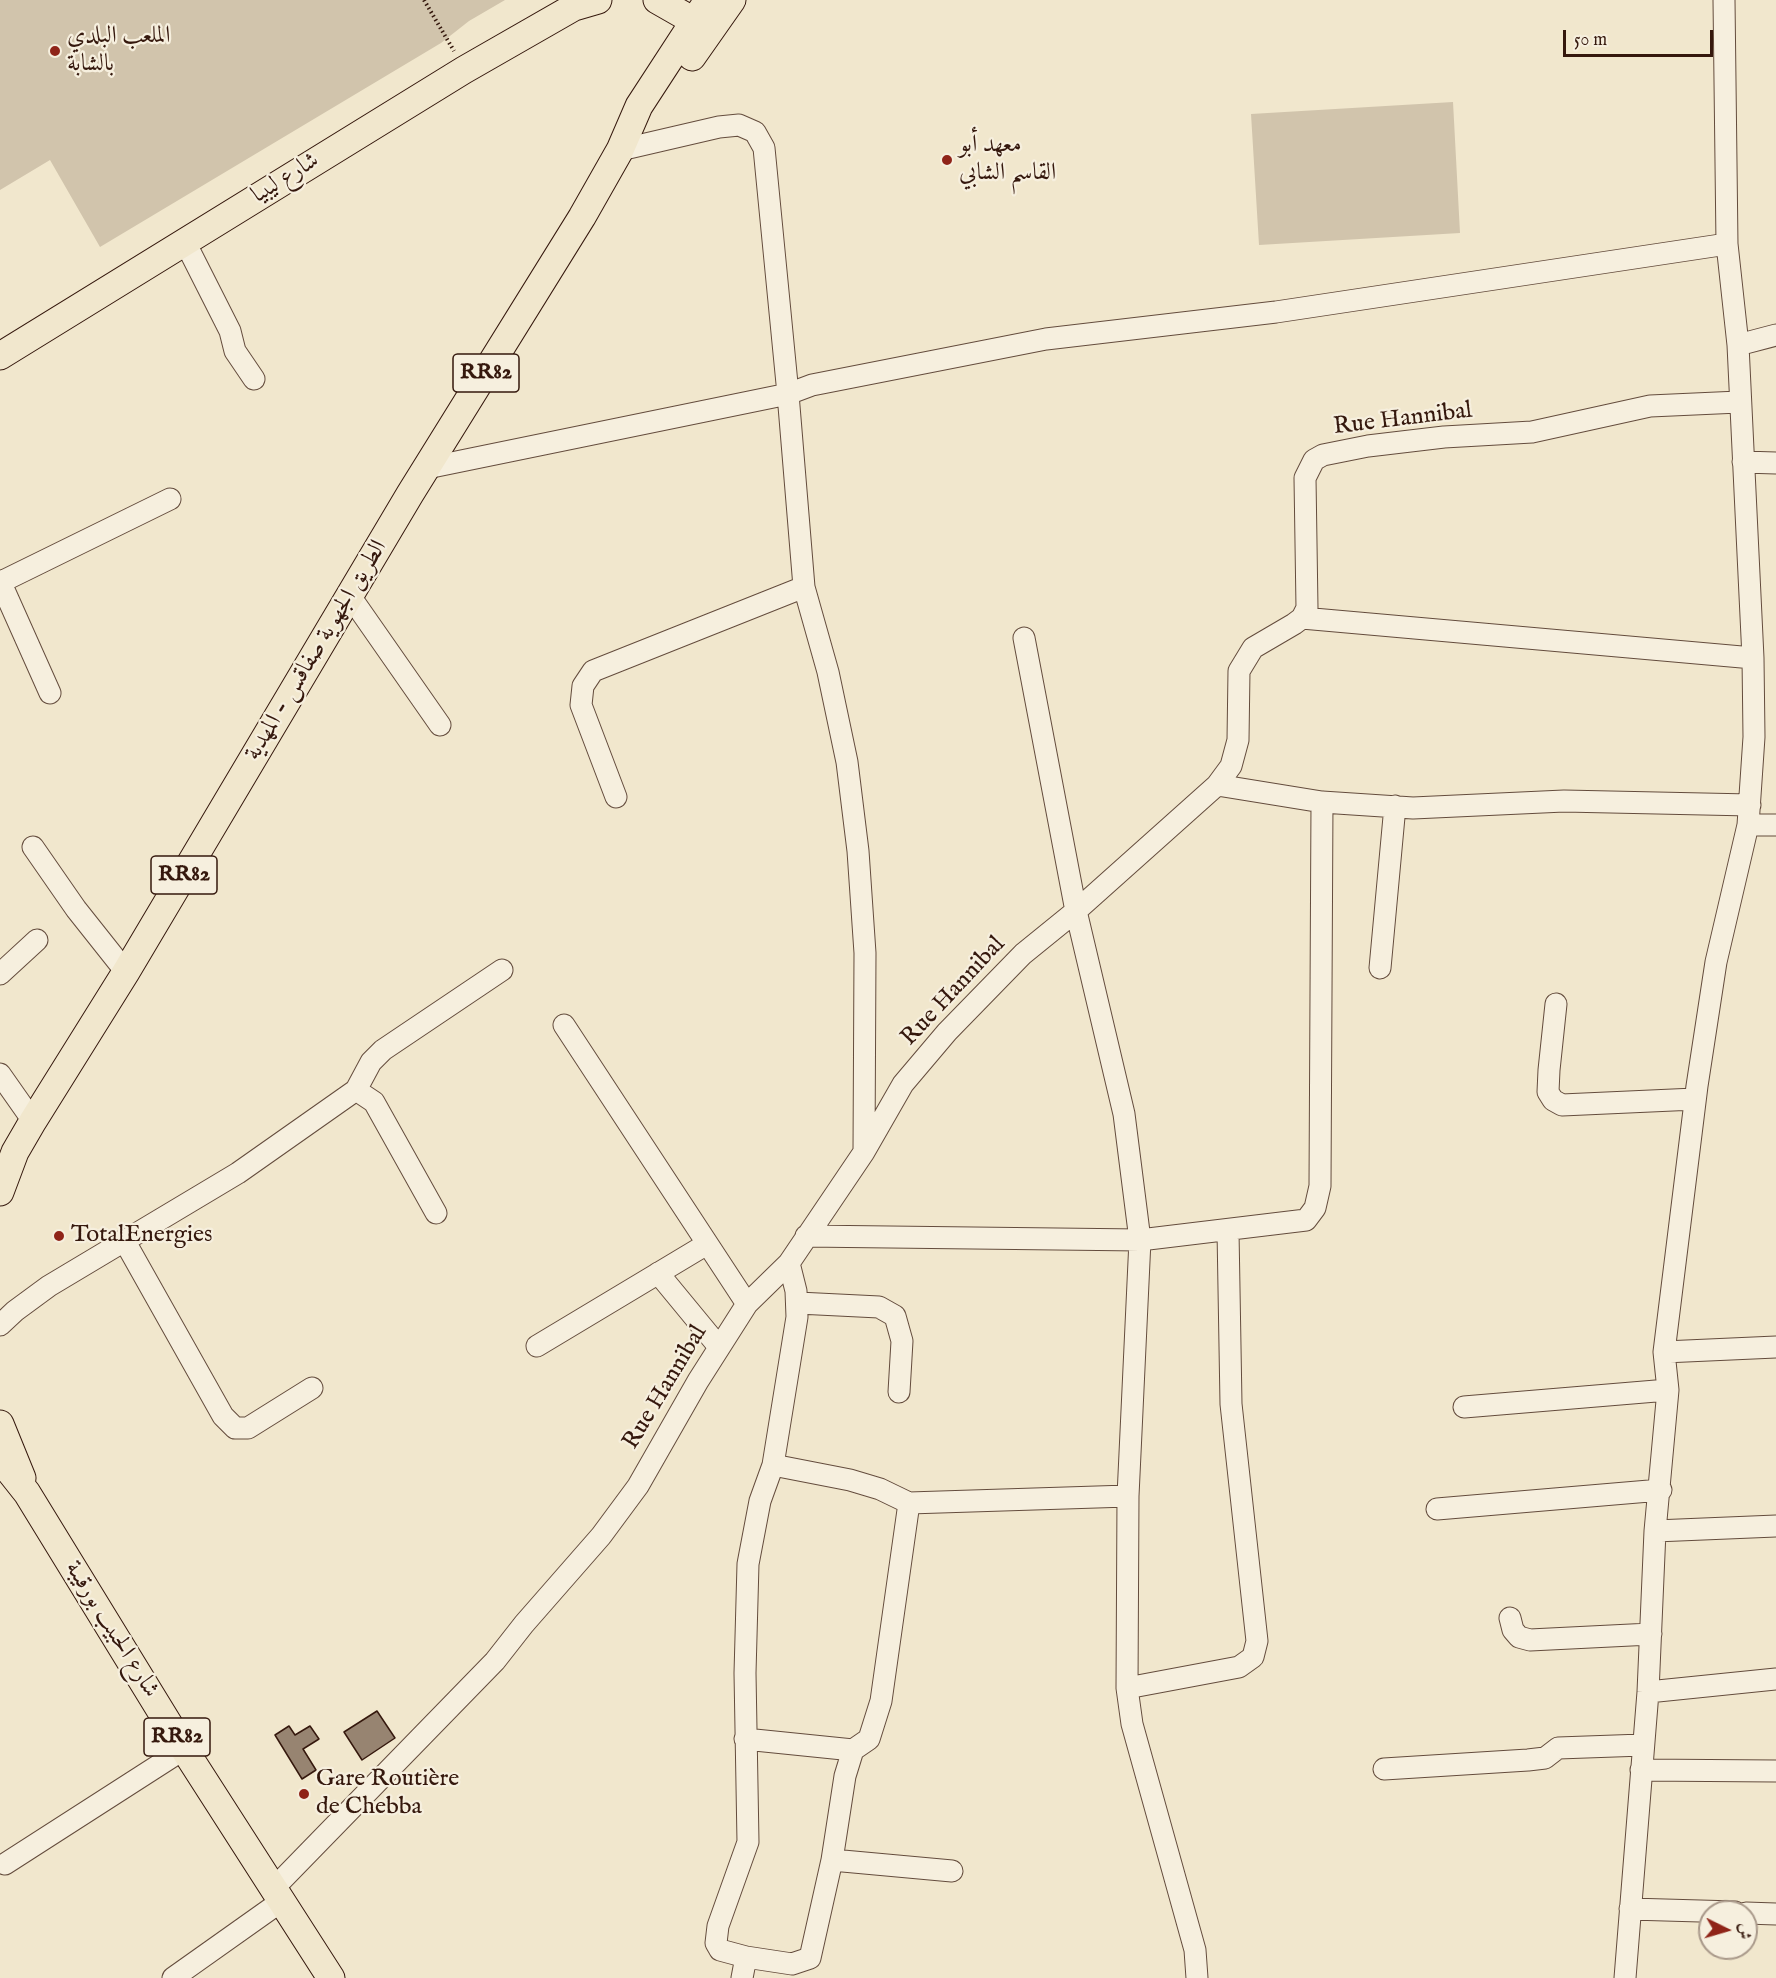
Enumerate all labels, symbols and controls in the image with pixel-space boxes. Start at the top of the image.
scale bar [1566,18,1716,56]
place label: الملعب البلدي بالشابة [67,23,170,79]
text: 50 m [1574,29,1607,52]
marker: الملعب البلدي بالشابة [48,44,62,58]
place label: معهد أبو القاسم الشابي [959,132,1056,188]
street label: شارع ليبيا [247,147,325,211]
marker: معهد أبو القاسم الشابي [940,153,954,167]
road number: RR82 [453,354,519,392]
street label: Rue Hannibal [1332,397,1474,443]
street label: الطريق الجهوية صفاقس - المهدية [240,536,394,766]
road number: RR82 [151,856,217,894]
street label: Rue Hannibal [896,931,1012,1053]
place label: TotalEnergies [71,1222,212,1250]
marker: TotalEnergies [52,1229,66,1243]
street label: Rue Hannibal [618,1321,714,1455]
street label: شارع الحبيب بورقيبة [58,1556,164,1704]
road number: RR82 [144,1718,210,1756]
place label: Gare Routière de Chebba [316,1766,459,1822]
marker: Gare Routière de Chebba [297,1787,311,1801]
north arrow [1698,1900,1758,1960]
text: ش [1733,1923,1755,1940]

